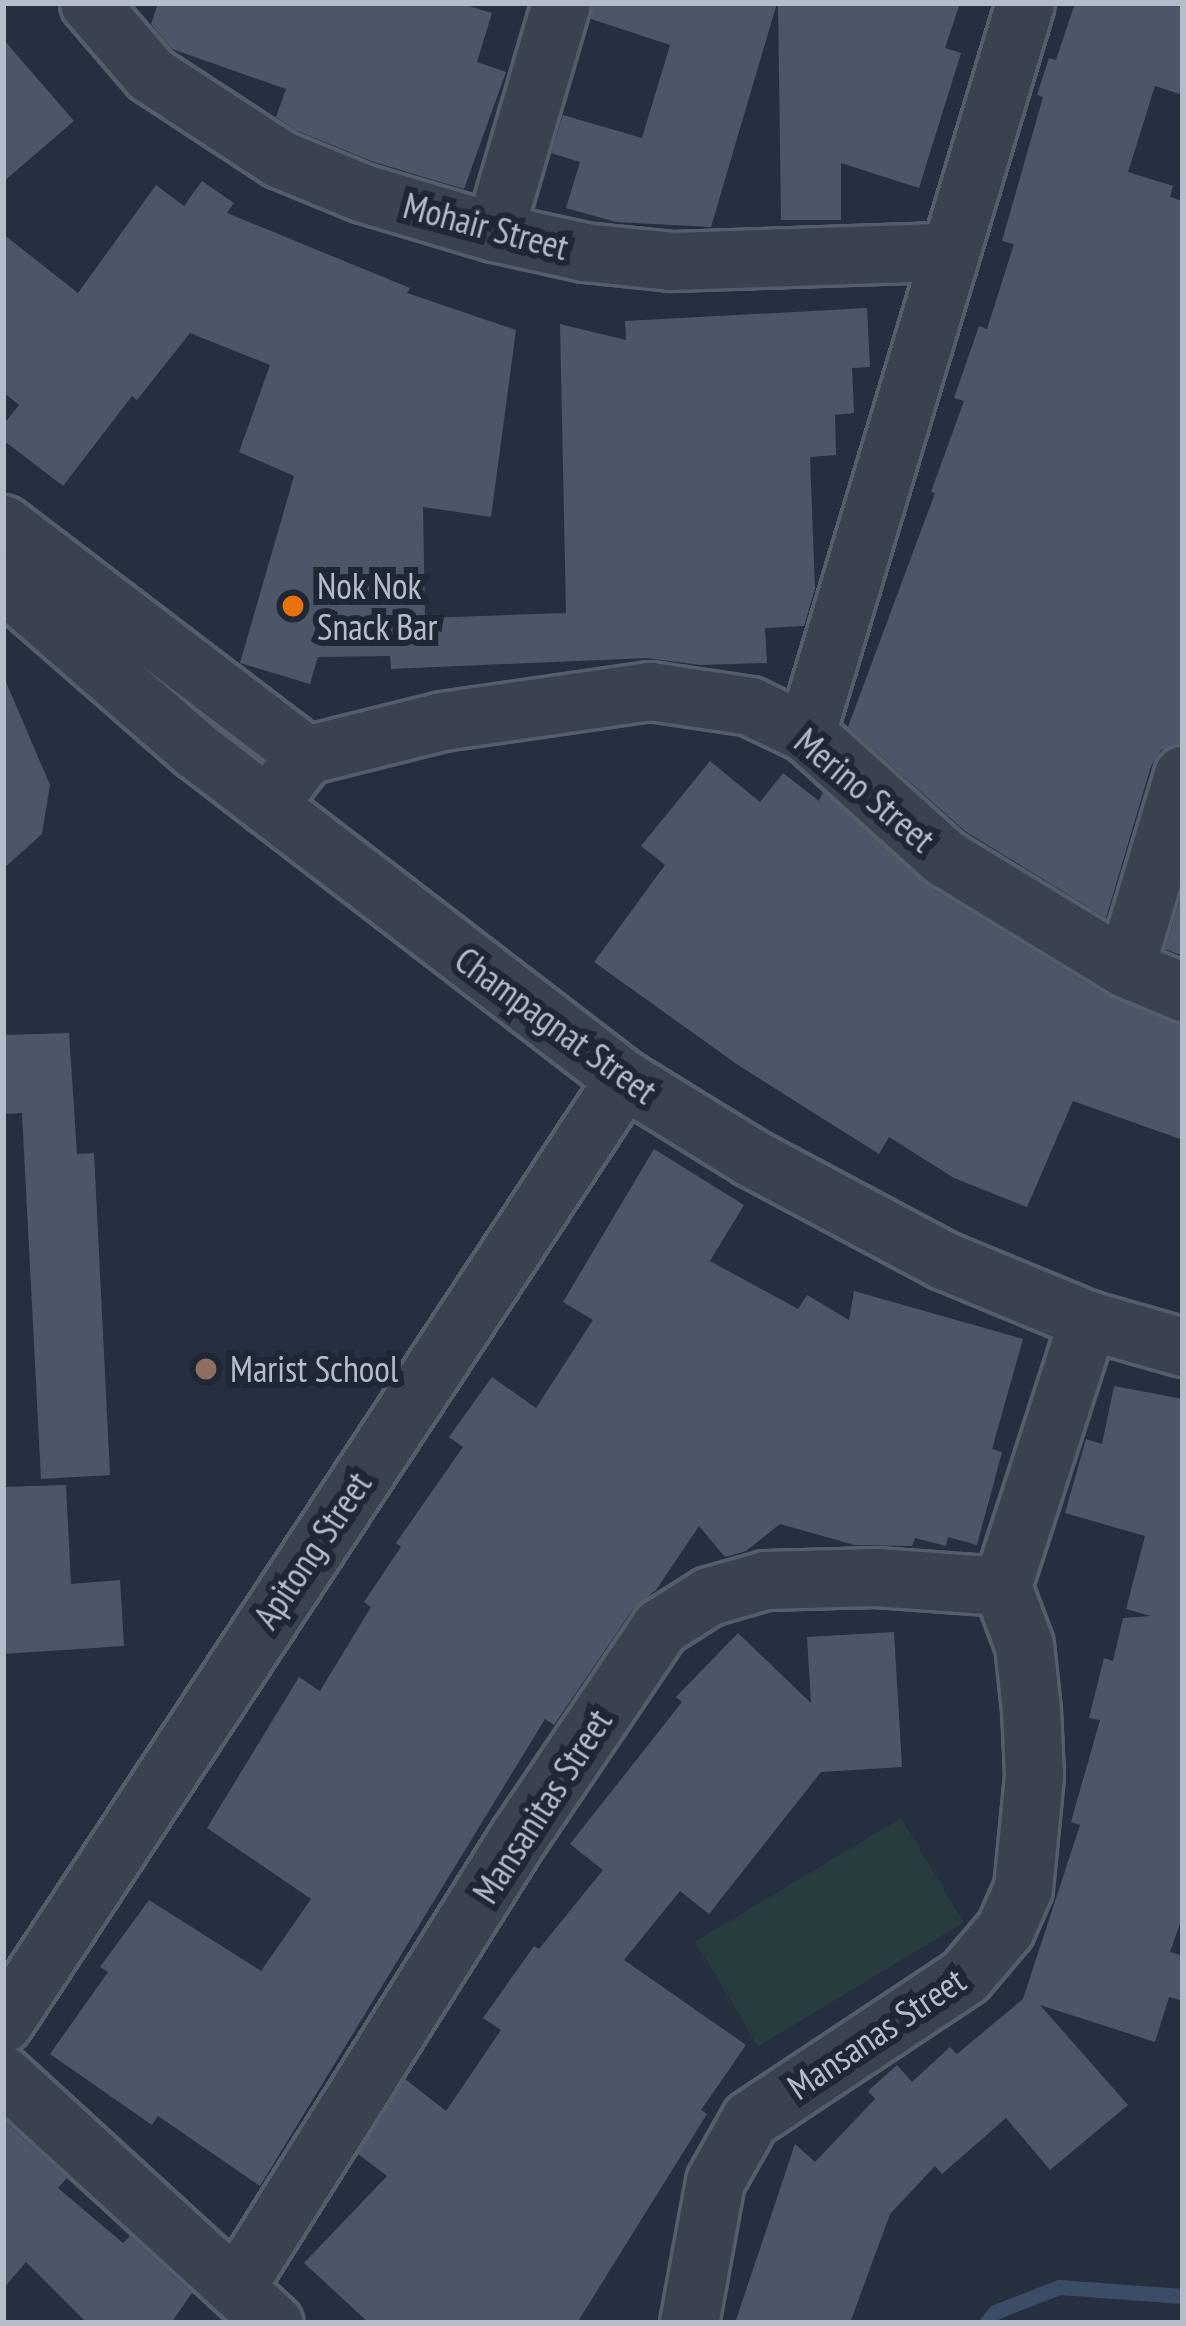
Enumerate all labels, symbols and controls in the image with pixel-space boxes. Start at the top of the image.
street label: Mohair Street [399,183,573,269]
place label: Nok Nok Snack Bar [317,563,438,648]
marker: Nok Nok Snack Bar [280,593,306,619]
street label: Merino Street [786,719,944,861]
street label: Champagnat Street [447,938,665,1112]
place label: Marist School [230,1347,398,1391]
marker: Marist School [193,1356,219,1382]
street label: Apitong Street [244,1464,380,1636]
street label: Mansanitas Street [463,1701,621,1911]
street label: Mansanas Street [779,1958,973,2108]

